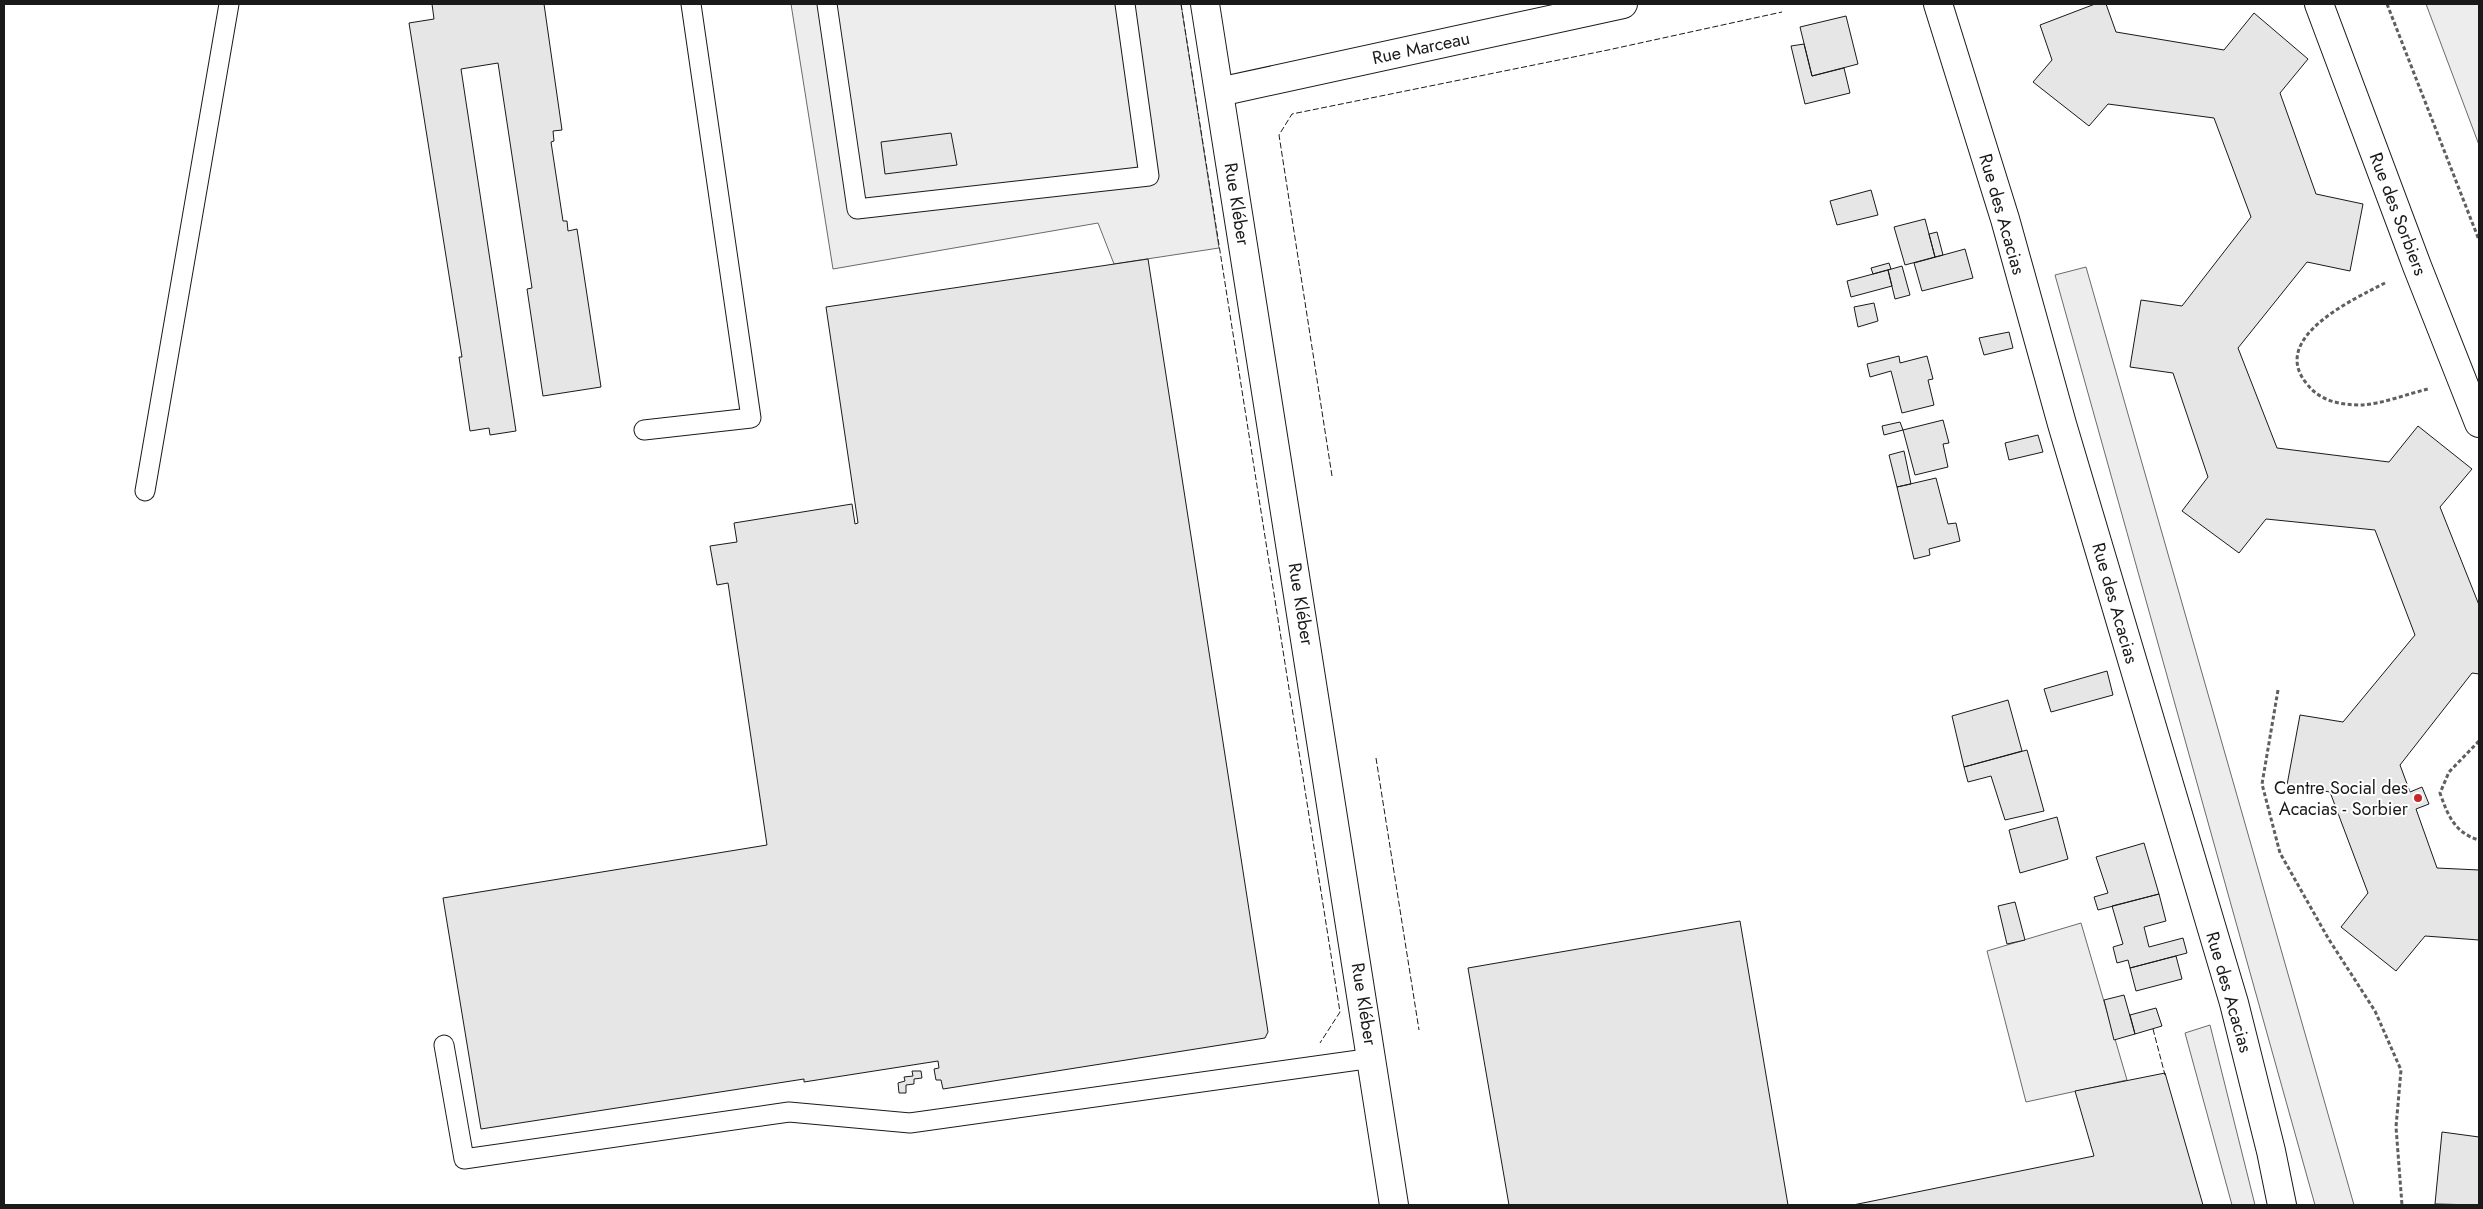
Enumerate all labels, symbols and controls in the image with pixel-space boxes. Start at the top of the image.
street label: Rue Marceau [1370,25,1472,71]
street label: Rue des Sorbiers [2363,149,2433,279]
street label: Rue des Acacias [1972,150,2032,278]
street label: Rue Kléber [1218,161,1256,248]
street label: Rue des Acacias [2085,539,2145,667]
street label: Rue Kléber [1282,561,1320,648]
place label: Centre Social des Acacias - Sorbier [2274,775,2409,822]
marker: Centre Social des Acacias - Sorbier [2412,792,2424,804]
street label: Rue des Acacias [2199,928,2259,1056]
street label: Rue Kléber [1345,961,1383,1048]

